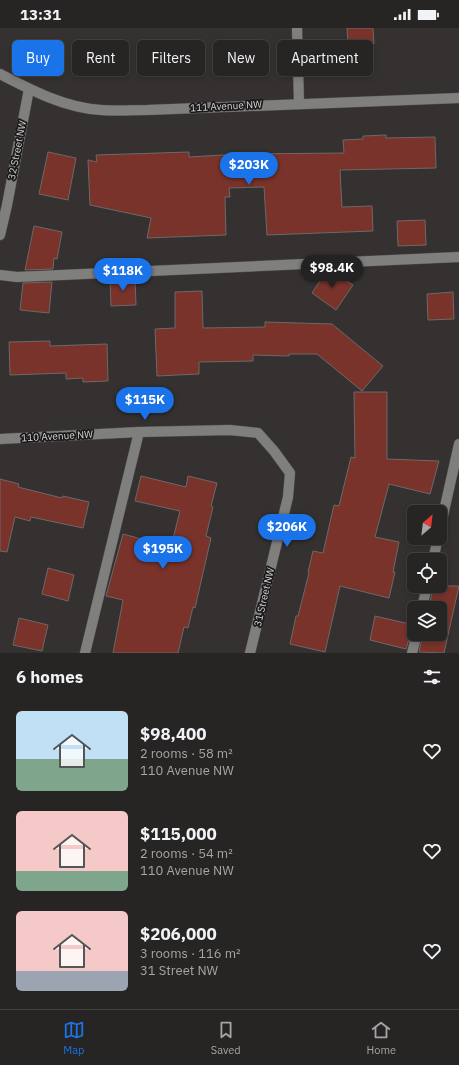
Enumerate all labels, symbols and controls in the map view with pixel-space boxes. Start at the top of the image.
text: 13:31 [20,5,61,24]
chip: Buy [12,40,64,76]
chip: Rent [72,40,129,76]
chip: Filters [137,40,205,76]
chip: New [213,40,269,76]
chip: Apartment [277,40,373,76]
street label: 111 Avenue NW [190,98,262,114]
street label: 32 Street NW [5,119,29,181]
pin: $203K [221,152,277,186]
text: $203K [229,156,269,173]
pin: $98.4K [299,255,365,289]
pin: $118K [95,258,151,292]
text: $98.4K [310,259,354,276]
text: $118K [103,262,143,279]
pin: $115K [117,387,173,421]
text: $115K [125,391,165,408]
street label: 110 Avenue NW [21,428,93,444]
north arrow [407,505,447,545]
map controls [407,505,447,641]
pin: $206K [259,514,315,548]
text: $206K [267,518,307,535]
pin: $195K [135,536,191,570]
text: $195K [143,540,183,557]
button: locate [407,553,447,593]
street label: 31 Street NW [251,566,277,628]
button: layers [407,601,447,641]
text: 6 homes [16,666,83,688]
icon: filters [421,666,443,688]
text: $98,400 [140,723,207,745]
icon: home [48,727,96,775]
icon: heart [421,740,443,762]
text: 2 rooms · 58 m² [140,745,233,762]
text: 110 Avenue NW [140,762,234,779]
text: $115,000 [140,823,217,845]
icon: home [48,827,96,875]
icon: heart [421,840,443,862]
text: 2 rooms · 54 m² [140,845,233,862]
text: 110 Avenue NW [140,862,234,879]
text: $206,000 [140,923,217,945]
icon: home [48,927,96,975]
icon: heart [421,940,443,962]
text: 3 rooms · 116 m² [140,945,241,962]
text: 31 Street NW [140,962,218,979]
tab: Map [63,1019,85,1057]
tab: Saved [211,1019,241,1057]
tab: Home [366,1019,396,1057]

